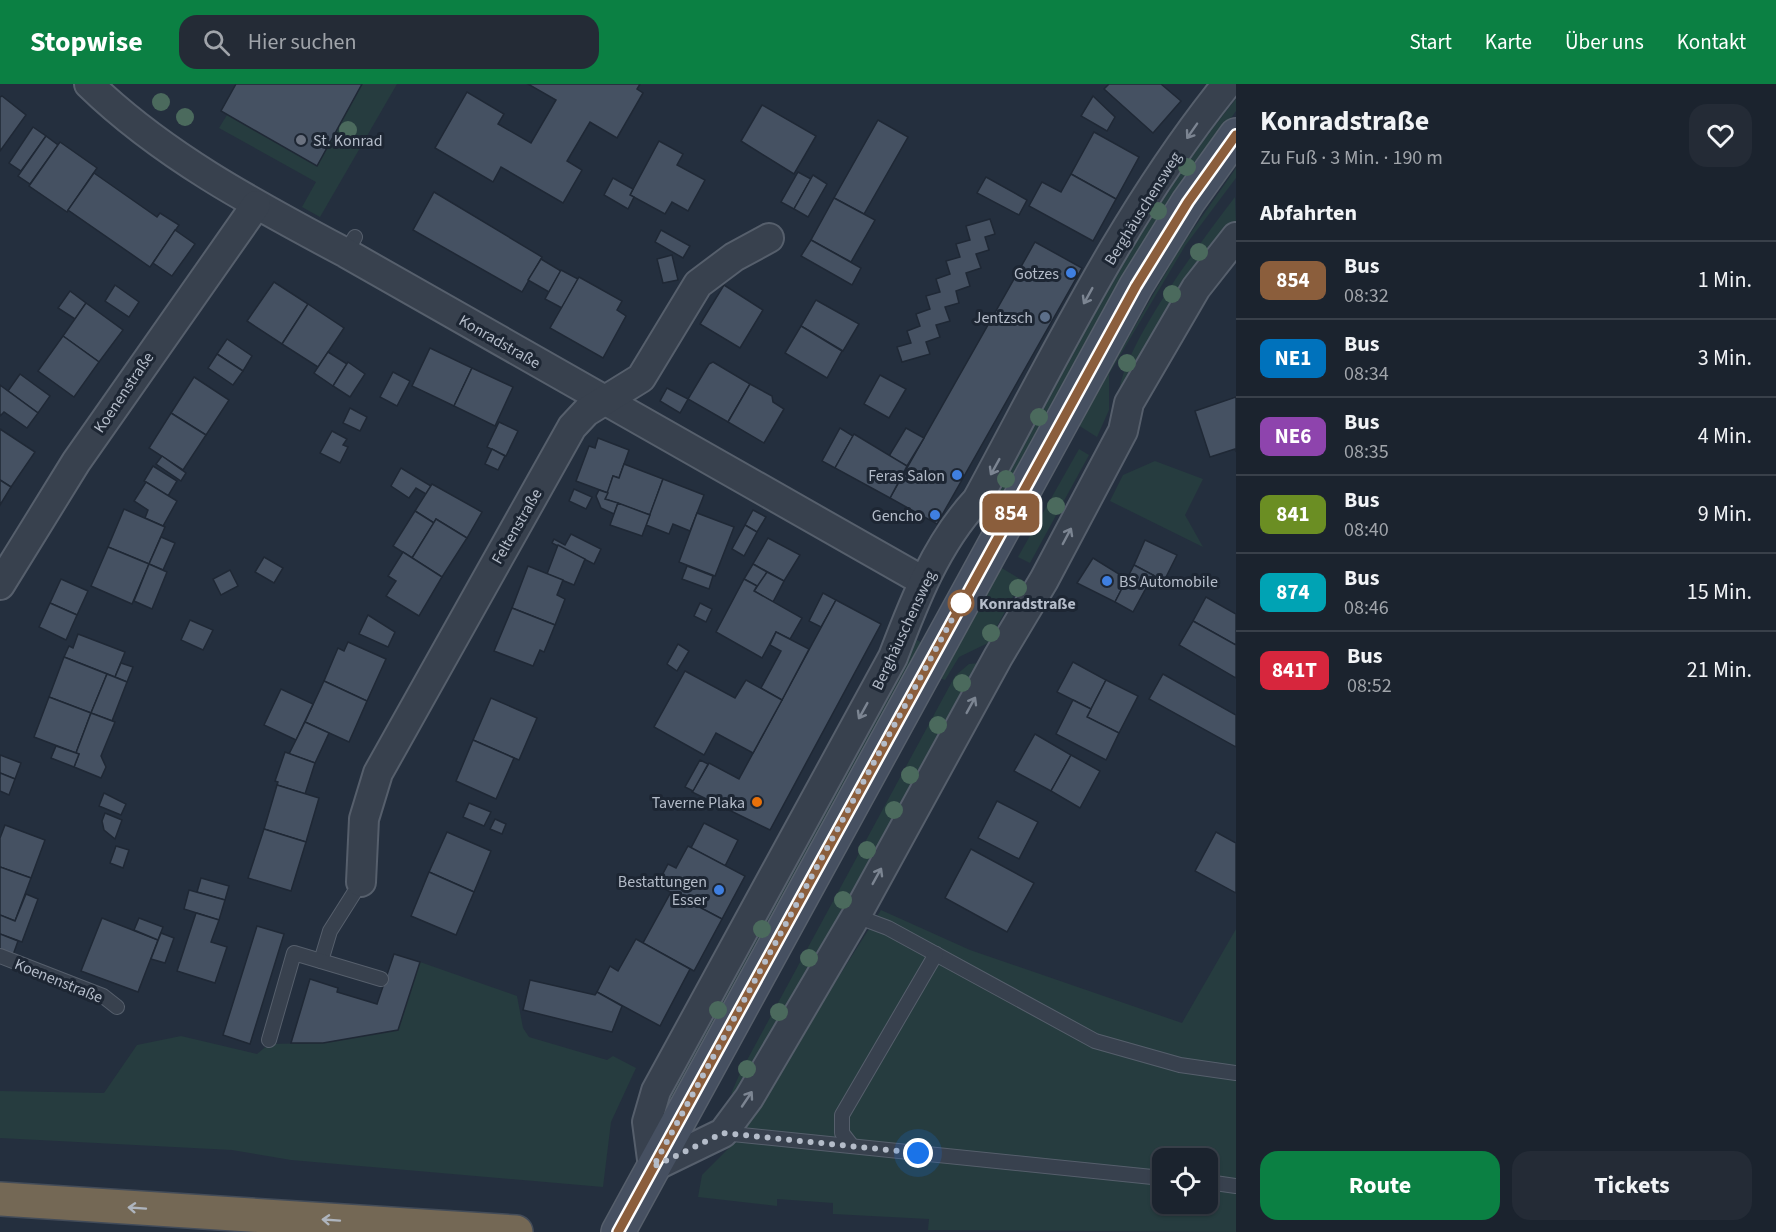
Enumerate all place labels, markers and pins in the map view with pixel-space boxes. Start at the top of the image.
place label: St. Konrad [313,130,383,152]
marker: St. Konrad [294,133,308,147]
place label: Gotzes [1014,263,1059,285]
marker: Gotzes [1064,266,1078,280]
place label: Jentzsch [974,307,1033,329]
marker: Jentzsch [1038,310,1052,324]
place label: Feras Salon [868,465,945,487]
marker: Feras Salon [950,468,964,482]
place label: Gencho [872,505,923,527]
marker: Gencho [928,508,942,522]
place label: BS Automobile [1119,571,1218,593]
marker: BS Automobile [1100,574,1114,588]
marker: Konradstraße [948,590,974,616]
place label: Konradstraße [979,593,1076,615]
place label: Taverne Plaka [652,792,745,814]
marker: Taverne Plaka [750,795,764,809]
place label: Bestattungen Esser [618,871,707,911]
marker: Bestattungen Esser [712,883,726,897]

